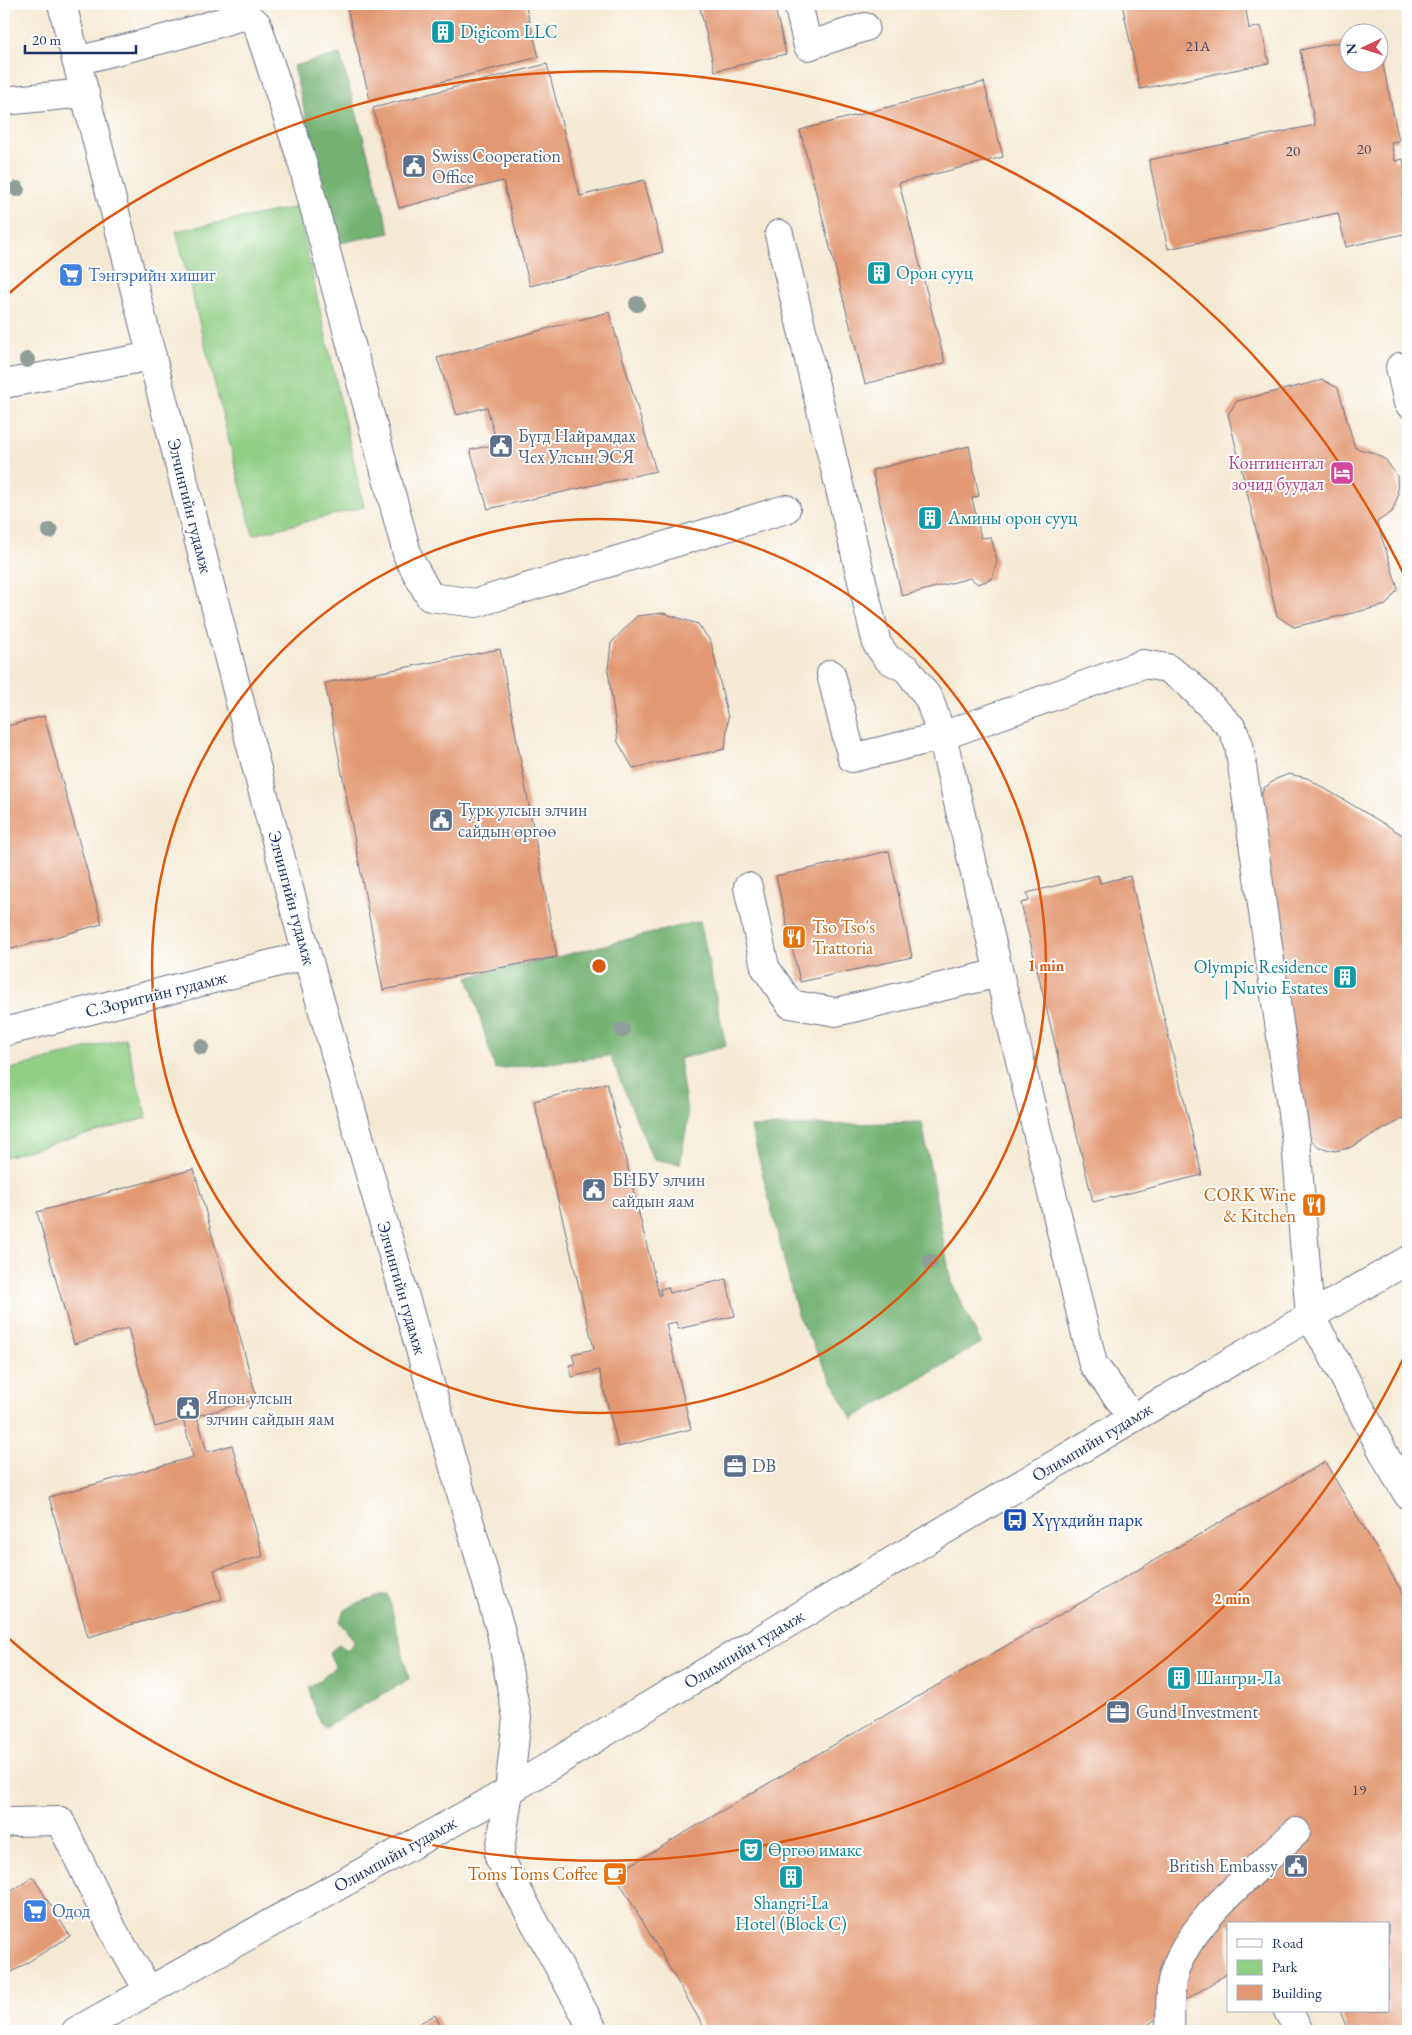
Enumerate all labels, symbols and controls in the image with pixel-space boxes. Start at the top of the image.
building icon: Digicom LLC [430,19,456,45]
place label: Digicom LLC [460,20,558,43]
scale bar [25,22,136,54]
north arrow [1340,22,1390,72]
text: 20 m [32,30,61,49]
house number: 21A [1186,36,1211,55]
text: N [1342,42,1360,55]
house number: 20 [1357,139,1371,158]
house number: 20 [1286,141,1300,160]
place label: Swiss Cooperation Office [432,144,561,188]
public building icon: Swiss Cooperation Office [401,153,427,179]
building icon: Орон сууц [866,260,892,286]
place label: Орон сууц [896,261,974,284]
supermarket icon: Тэнгэрийн хишиг [58,262,84,288]
place label: Тэнгэрийн хишиг [88,263,216,286]
place label: Бүгд Найрамдах Чех Улсын ЭСЯ [518,424,636,468]
public building icon: Бүгд Найрамдах Чех Улсын ЭСЯ [488,433,514,459]
street label: Элчингийн гудамж [163,436,218,576]
place label: Континентал зочид буудал [1228,451,1324,495]
hotel icon: Континентал зочид буудал [1329,460,1355,486]
building icon: Амины орон сууц [917,505,943,531]
place label: Амины орон сууц [947,506,1078,529]
place label: Турк улсын элчин сайдын өргөө [458,798,587,842]
public building icon: Турк улсын элчин сайдын өргөө [428,807,454,833]
street label: Элчингийн гудамж [263,828,322,968]
place label: Tso Tso's Trattoria [812,915,875,959]
restaurant icon: Tso Tso's Trattoria [781,924,807,950]
place label: Olympic Residence | Nuvio Estates [1194,955,1328,1000]
text: 1 min [1028,956,1065,975]
centre of rings [590,957,608,975]
building icon: Olympic Residence | Nuvio Estates [1332,964,1358,990]
street label: С.Зоригийн гудамж [83,965,230,1022]
place label: БНБУ элчин сайдын яам [612,1168,705,1212]
public building icon: БНБУ элчин сайдын яам [581,1177,607,1203]
place label: CORK Wine & Kitchen [1204,1183,1296,1227]
restaurant icon: CORK Wine & Kitchen [1301,1192,1327,1218]
street label: Элчингийн гудамж [372,1218,433,1358]
place label: Япон улсын элчин сайдын яам [205,1386,335,1430]
public building icon: Япон улсын элчин сайдын яам [175,1395,201,1421]
street label: Олимпийн гудамж [1027,1396,1157,1487]
office icon: DB [722,1453,748,1479]
place label: DB [752,1454,776,1477]
bus stop icon: Хүүхдийн парк [1002,1507,1028,1533]
place label: Хүүхдийн парк [1031,1508,1143,1531]
text: 2 min [1214,1589,1251,1608]
street label: Олимпийн гудамж [679,1603,809,1694]
building icon: Шангри-Лa [1166,1665,1192,1691]
place label: Шангри-Лa [1196,1666,1282,1689]
office icon: Gund Investment [1105,1699,1131,1725]
place label: Gund Investment [1136,1700,1258,1723]
house number: 19 [1352,1780,1366,1799]
street label: Олимпийн гудамж [329,1810,460,1897]
theatre icon: Өргөө имакс [738,1837,764,1863]
place label: Өргөө имакс [768,1838,862,1861]
public building icon: British Embassy [1283,1853,1309,1879]
place label: British Embassy [1169,1854,1278,1877]
cafe icon: Toms Toms Coffee [602,1861,628,1887]
place label: Toms Toms Coffee [468,1862,598,1885]
building icon: Shangri-La Hotel (Block C) [778,1864,804,1890]
place label: Shangri-La Hotel (Block C) [735,1891,847,1935]
supermarket icon: Одод [22,1898,48,1924]
place label: Одод [52,1899,90,1922]
legend [1227,1922,1390,2012]
text: Road [1272,1933,1304,1952]
text: Park [1272,1957,1299,1976]
text: Building [1272,1983,1322,2002]

